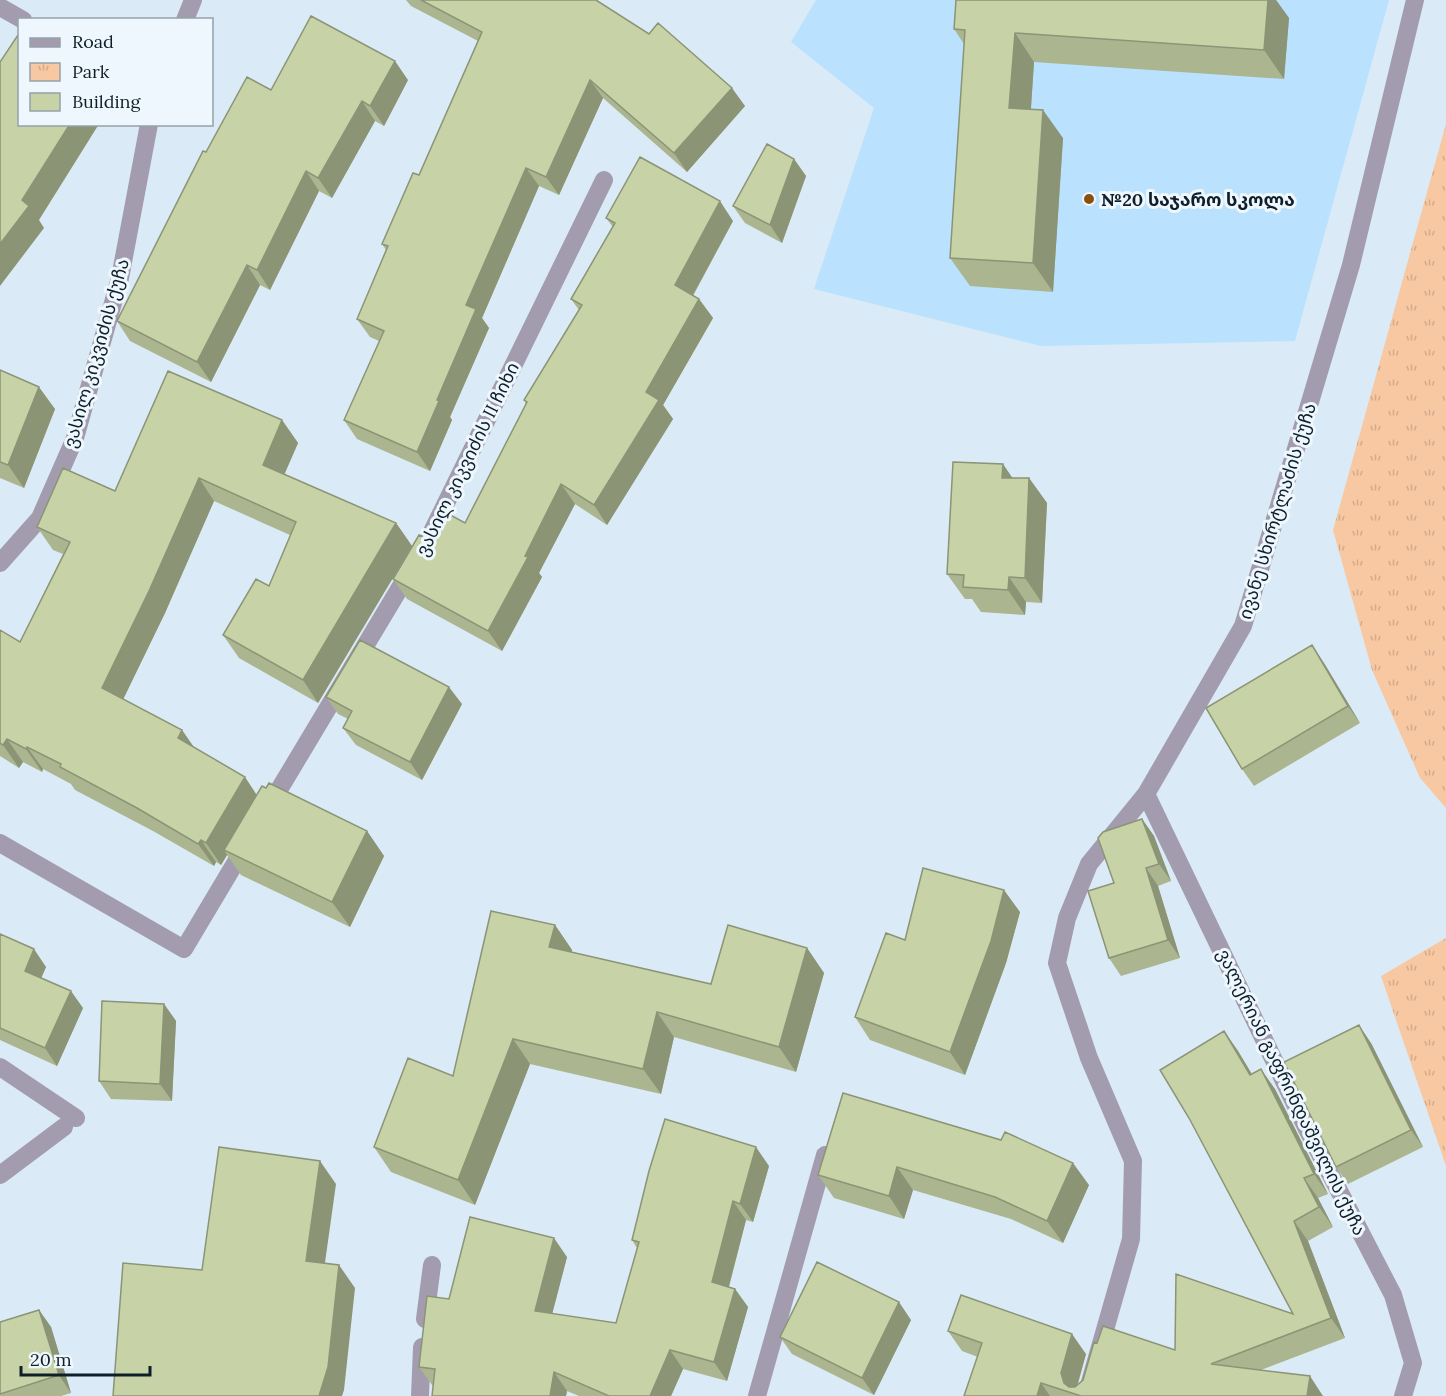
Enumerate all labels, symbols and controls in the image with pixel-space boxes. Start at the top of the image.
legend [18,18,213,126]
text: Road [72,30,114,53]
text: Park [72,60,110,83]
text: Building [72,90,142,113]
place label: №20 საჯარო სკოლა [1101,188,1295,211]
marker: №20 საჯარო სკოლა [1082,192,1096,206]
street label: ვასილ კიკვიძის ქუჩა [58,256,134,450]
street label: ვასილ კიკვიძის II ჩიხი [410,358,524,560]
street label: ივანე სხირტლაძის ქუჩა [1233,400,1321,622]
street label: ვალერიან გაფრინდაშვილის ქუჩა [1212,945,1372,1239]
scale bar [21,1339,150,1377]
text: 20 m [30,1348,72,1371]

